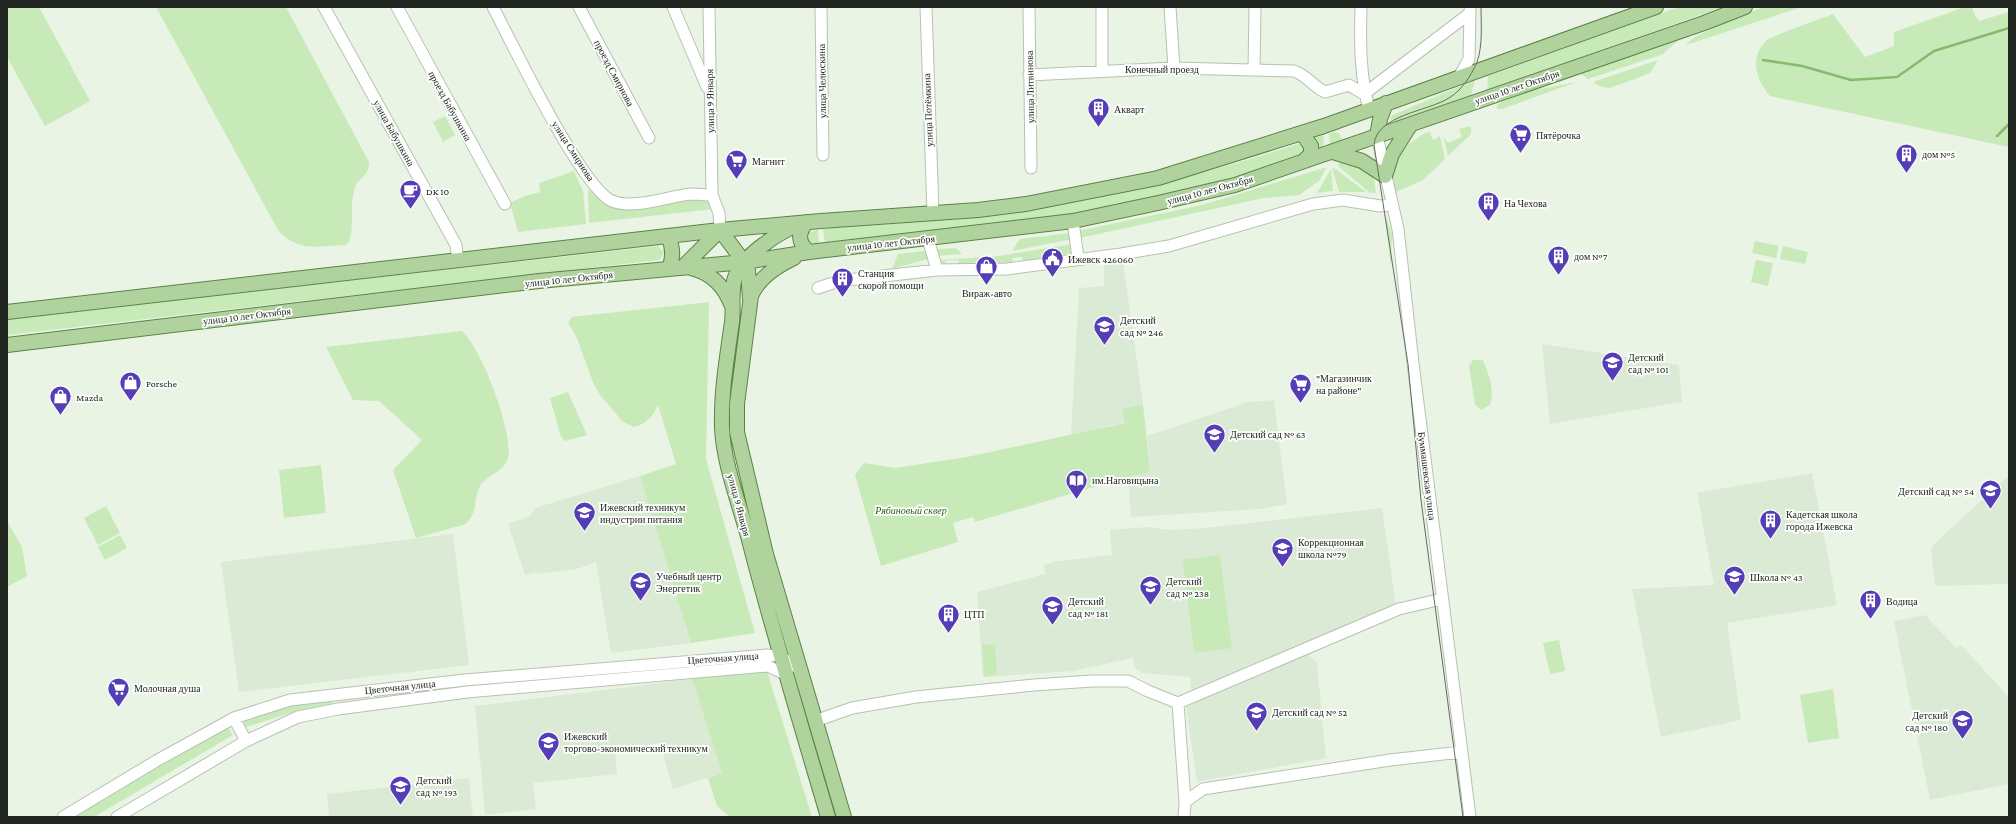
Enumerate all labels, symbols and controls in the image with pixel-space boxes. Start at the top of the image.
street label: проезд Смирнова [592,38,636,109]
street label: улица Челюскина [816,43,828,118]
street label: улица Литвинова [1024,50,1036,123]
street label: Конечный проезд [1125,64,1199,75]
street label: улица 10 лет Октября [1473,67,1561,107]
street label: улица 9 Января [704,68,716,133]
street label: проезд Бабушкина [426,69,474,143]
street label: улица Потёмкина [921,72,935,147]
building icon: Акварт [1086,96,1112,129]
street label: улица Бабушкина [371,98,417,169]
place label: Акварт [1114,104,1145,115]
street label: улица Смирнова [550,119,597,184]
supermarket icon: Пятёрочка [1508,122,1534,155]
place label: Пятёрочка [1536,130,1581,141]
building icon: дом №5 [1894,141,1920,174]
supermarket icon: Магнит [724,148,750,181]
place label: дом №5 [1922,149,1955,160]
place label: Магнит [752,156,785,167]
street label: улица 10 лет Октября [1166,173,1255,207]
cafe icon: DK 10 [398,178,424,211]
place label: DK 10 [426,186,450,197]
building icon: На Чехова [1476,190,1502,223]
place label: На Чехова [1504,198,1548,209]
street label: улица 10 лет Октября [846,233,936,253]
building icon: дом №7 [1546,243,1572,276]
public building icon: Ижевск 426060 [1040,246,1066,279]
place label: дом №7 [1574,251,1608,262]
shop icon: Вираж-авто [974,254,1000,287]
place label: Ижевск 426060 [1068,254,1134,265]
building icon: Станция скорой помощи [830,266,856,299]
place label: Станция скорой помощи [858,268,924,291]
street label: улица 10 лет Октября [524,269,614,289]
place label: Вираж-авто [962,288,1012,299]
street label: улица 10 лет Октября [202,305,292,327]
school or university icon: Детский сад № 246 [1092,313,1118,346]
place label: Детский сад № 246 [1120,315,1163,338]
school or university icon: Детский сад № 101 [1600,350,1626,383]
place label: Детский сад № 101 [1628,352,1669,375]
shop icon: Porsche [118,370,144,403]
supermarket icon: "Магазинчик на районе" [1287,371,1313,404]
place label: "Магазинчик на районе" [1316,373,1372,396]
place label: Porsche [146,378,178,389]
shop icon: Mazda [48,384,74,417]
place label: Mazda [76,392,103,403]
school or university icon: Детский сад № 63 [1202,421,1228,454]
place label: Детский сад № 63 [1230,429,1306,440]
street label: Буммашевская улица [1416,431,1438,521]
library icon: им.Наговицына [1064,467,1090,500]
street label: улица 9 Января [725,473,753,538]
place label: им.Наговицына [1092,475,1159,486]
school or university icon: Детский сад № 54 [1977,478,2003,511]
place label: Детский сад № 54 [1898,486,1974,497]
school or university icon: Ижевский техникум индустрии питания [571,500,597,533]
place label: Ижевский техникум индустрии питания [600,502,686,525]
park label: Рябиновый сквер [874,505,947,516]
building icon: Кадетская школа города Ижевска [1757,507,1783,540]
place label: Кадетская школа города Ижевска [1786,509,1858,532]
school or university icon: Коррекционная школа №79 [1270,535,1296,568]
place label: Коррекционная школа №79 [1298,537,1364,560]
school or university icon: Школа № 43 [1722,564,1748,597]
school or university icon: Учебный центр Энергетик [628,569,654,602]
place label: Учебный центр Энергетик [656,571,722,594]
place label: Школа № 43 [1750,572,1803,583]
school or university icon: Детский сад № 238 [1138,574,1164,607]
place label: Детский сад № 238 [1166,576,1209,599]
building icon: Водица [1857,588,1883,621]
school or university icon: Детский сад № 181 [1040,594,1066,627]
place label: Детский сад № 181 [1068,596,1108,619]
place label: Водица [1886,596,1918,607]
building icon: ЦТП [935,601,961,634]
place label: ЦТП [964,609,985,620]
street label: Цветочная улица [687,650,759,666]
supermarket icon: Молочная душа [106,675,132,708]
street label: Цветочная улица [364,678,437,696]
place label: Молочная душа [134,683,201,694]
school or university icon: Детский сад № 52 [1244,699,1270,732]
place label: Детский сад № 52 [1272,707,1348,718]
school or university icon: Детский сад № 180 [1950,708,1976,741]
place label: Детский сад № 180 [1905,710,1949,733]
school or university icon: Ижевский торгово-экономический техникум [535,729,561,762]
place label: Ижевский торгово-экономический техникум [564,731,708,754]
school or university icon: Детский сад № 193 [387,773,413,806]
place label: Детский сад № 193 [416,775,458,798]

